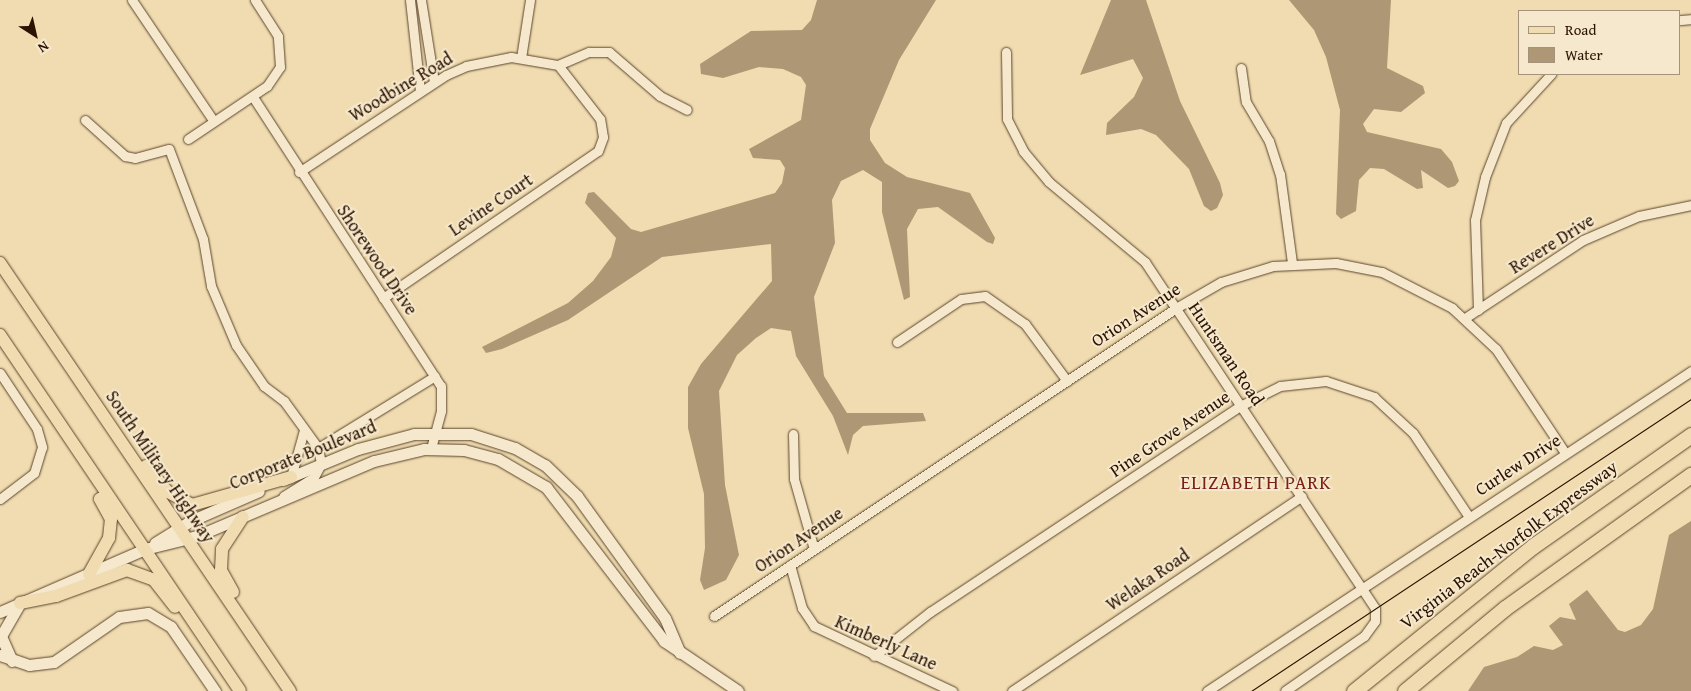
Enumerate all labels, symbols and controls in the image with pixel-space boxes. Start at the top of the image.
north arrow [10,10,60,60]
legend [1518,10,1681,75]
text: Road [1565,19,1596,40]
text: N [34,36,53,58]
text: Water [1565,44,1603,65]
street label: Woodbine Road [345,48,457,126]
street label: Levine Court [445,169,537,241]
street label: Shorewood Drive [332,201,422,319]
street label: Revere Drive [1506,209,1598,279]
street label: Orion Avenue [1087,278,1185,352]
street label: Huntsman Road [1183,298,1269,410]
street label: Pine Grove Avenue [1106,386,1234,482]
street label: South Military Highway [101,387,219,547]
street label: Corporate Boulevard [226,416,380,494]
street label: Curlew Drive [1471,429,1565,501]
street label: Virginia Beach-Norfolk Expressway [1396,456,1622,634]
district label: ELIZABETH PARK [1179,472,1333,494]
street label: Orion Avenue [751,503,847,577]
street label: Welaka Road [1102,544,1194,616]
street label: Kimberly Lane [832,611,940,675]

